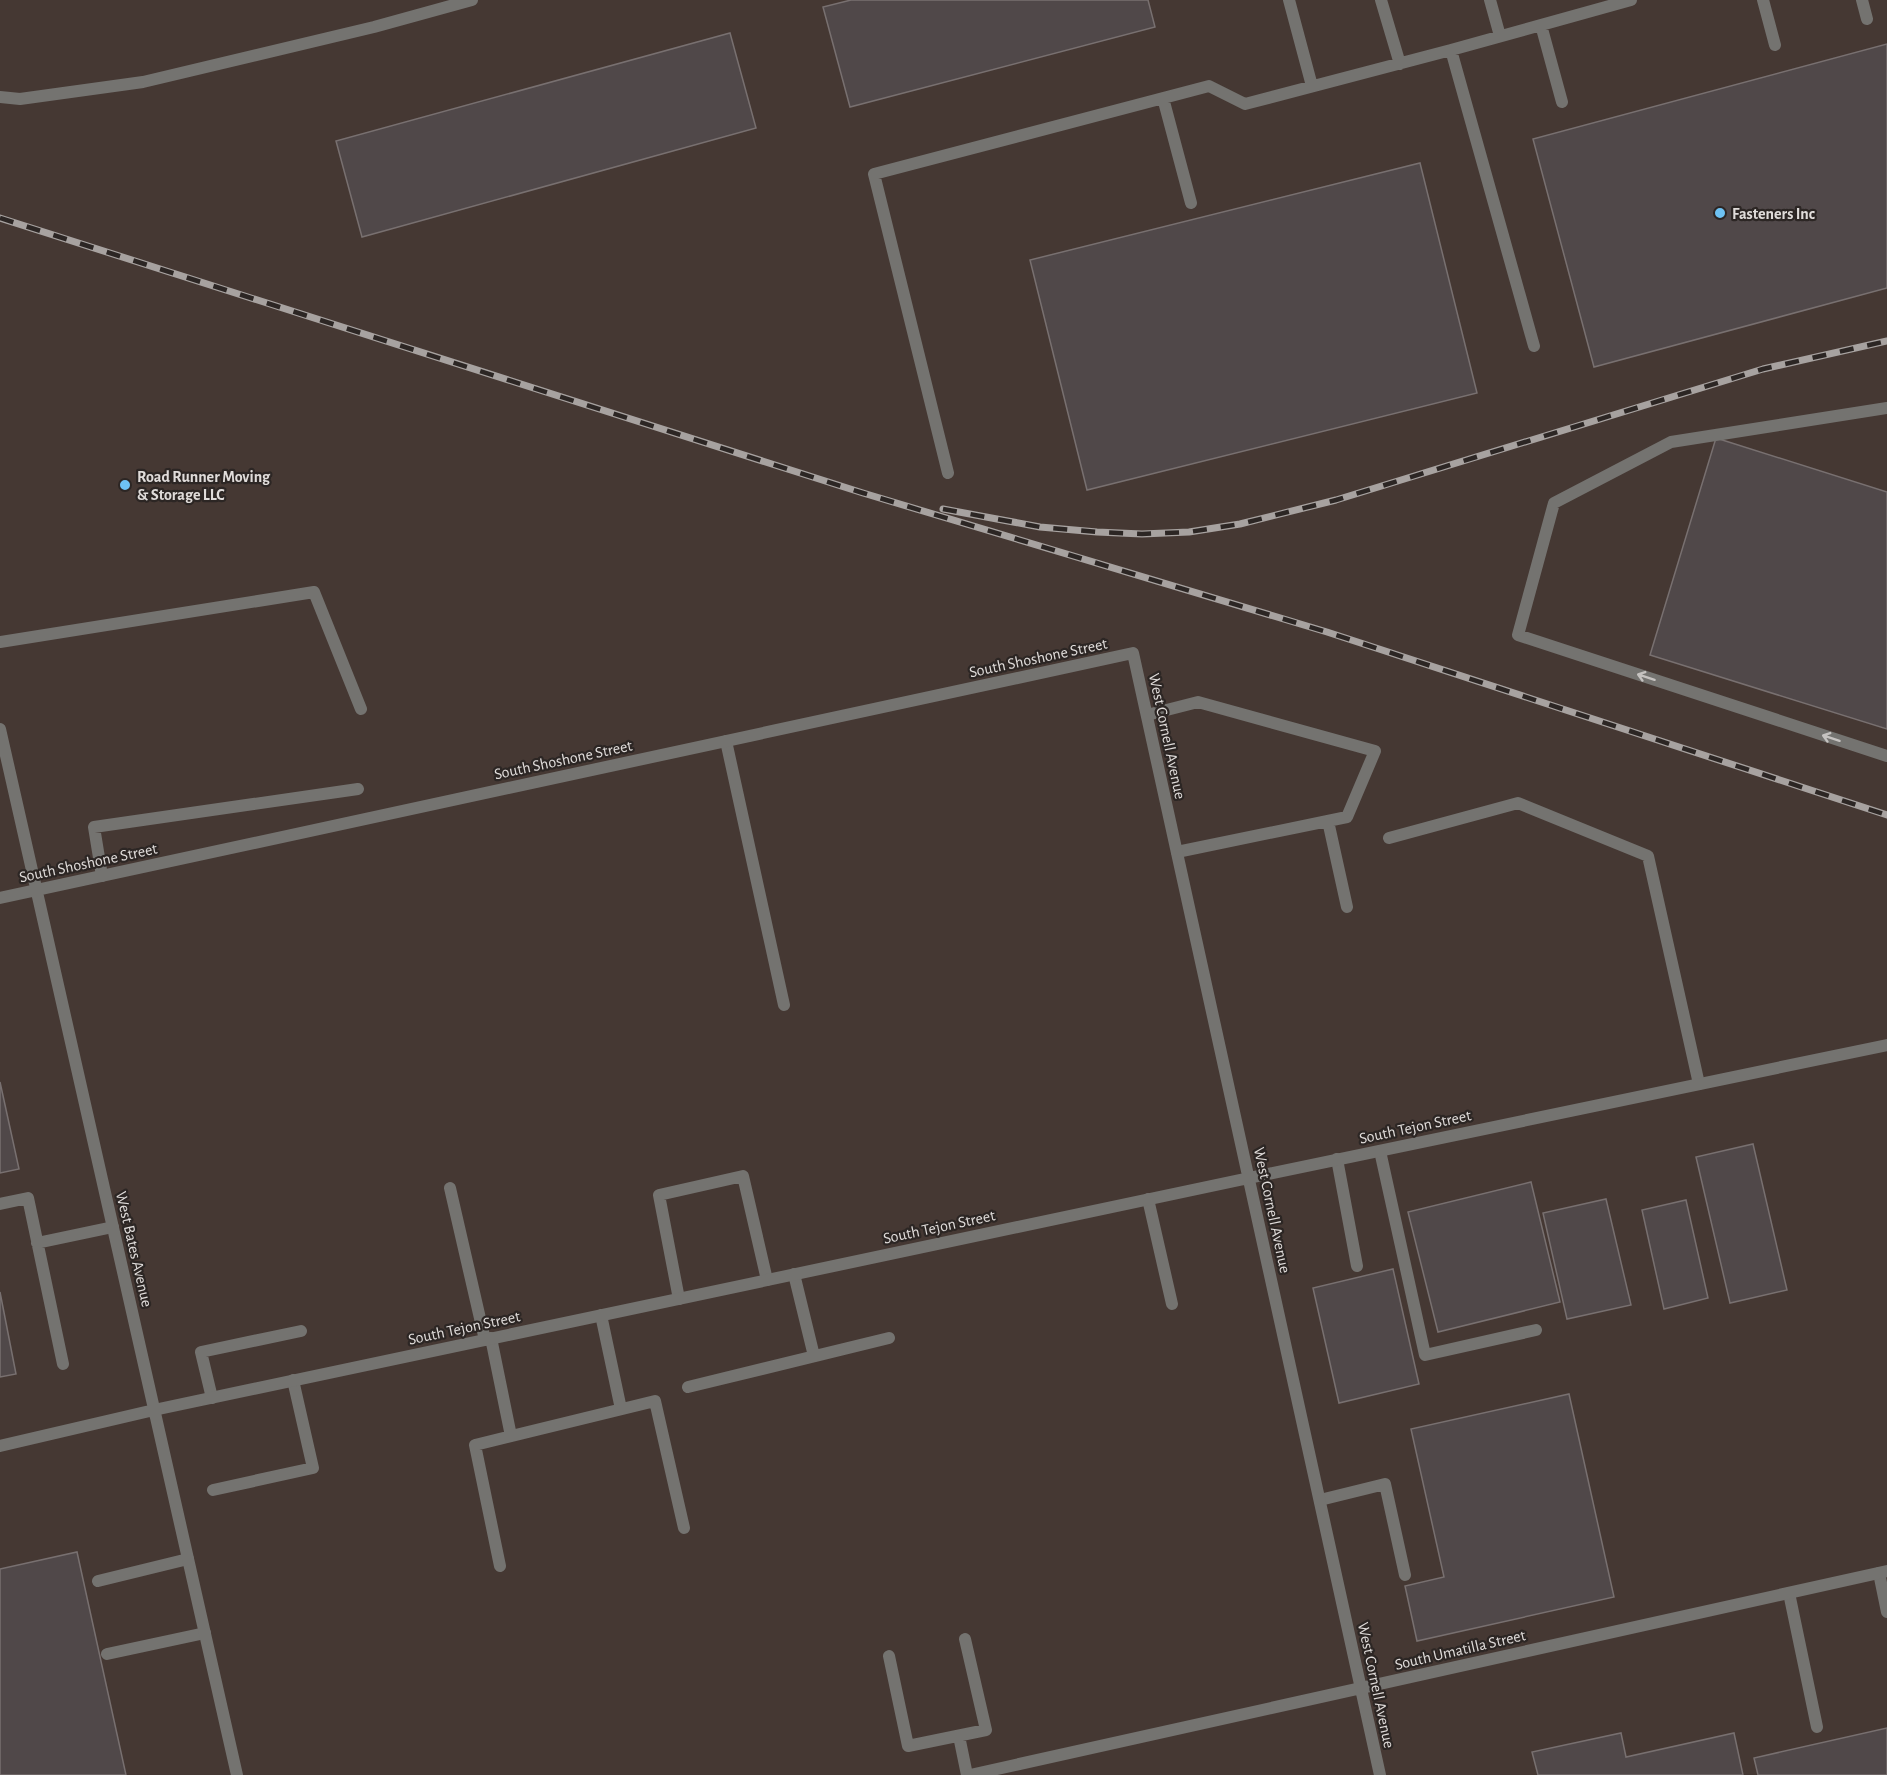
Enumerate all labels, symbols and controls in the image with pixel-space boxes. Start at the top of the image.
marker: Fasteners Inc [1713,206,1727,220]
place label: Fasteners Inc [1732,206,1815,222]
place label: Road Runner Moving & Storage LLC [137,469,271,503]
marker: Road Runner Moving & Storage LLC [118,478,132,492]
street label: South Shoshone Street [968,636,1109,680]
one-way arrow [1637,670,1656,681]
street label: West Cornell Avenue [1146,672,1188,801]
one-way arrow [1822,731,1841,742]
street label: South Shoshone Street [493,738,634,782]
street label: South Shoshone Street [18,841,159,885]
street label: South Tejon Street [1358,1107,1473,1148]
street label: West Cornell Avenue [1251,1146,1293,1275]
street label: West Bates Avenue [113,1190,155,1309]
street label: South Tejon Street [882,1207,997,1248]
street label: South Tejon Street [407,1308,522,1349]
street label: West Cornell Avenue [1355,1621,1397,1750]
street label: South Umatilla Street [1393,1627,1527,1673]

